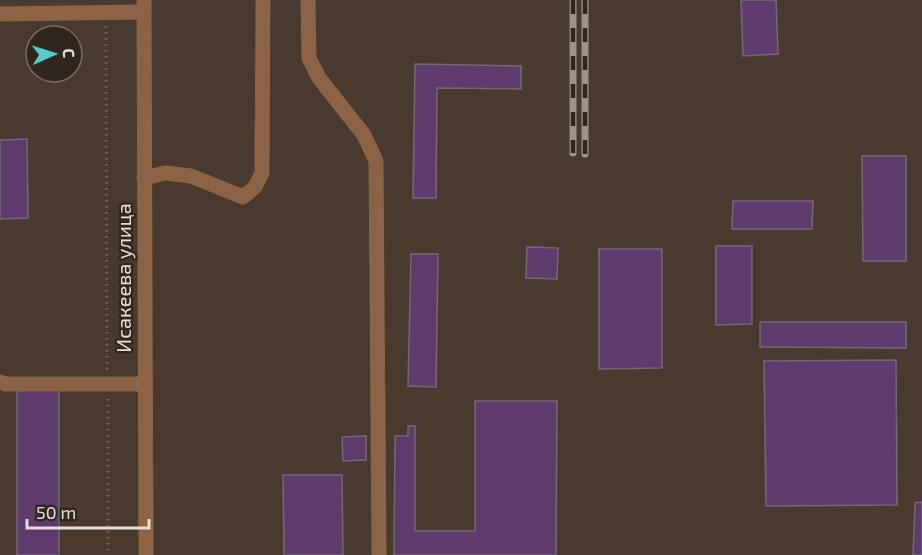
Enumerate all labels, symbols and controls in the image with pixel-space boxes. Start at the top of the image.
north arrow [24,24,84,84]
text: С [60,48,79,58]
street label: Исакеева улица [111,203,136,353]
scale bar [27,492,148,530]
text: 50 m [36,501,76,523]

